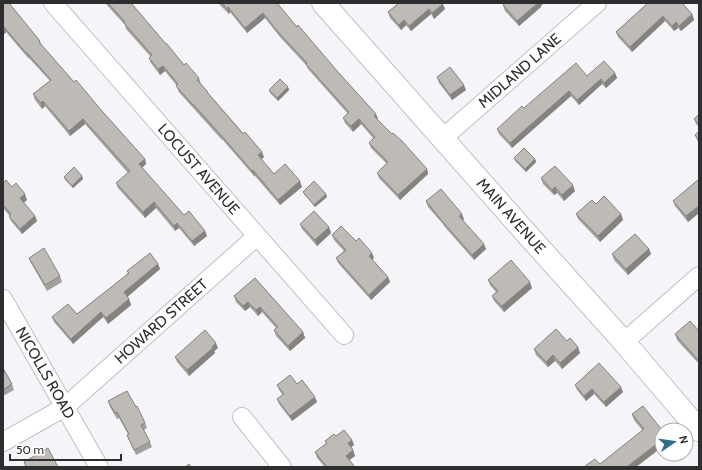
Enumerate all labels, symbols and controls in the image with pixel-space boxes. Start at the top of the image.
street label: MIDLAND LANE [475,30,565,112]
street label: LOCUST AVENUE [154,120,243,218]
street label: MAIN AVENUE [473,174,549,257]
street label: HOWARD STREET [111,275,211,368]
street label: NICOLLS ROAD [12,324,79,422]
north arrow [654,422,694,462]
text: N [676,434,691,445]
scale bar [10,436,121,462]
text: 50 m [16,442,44,457]

